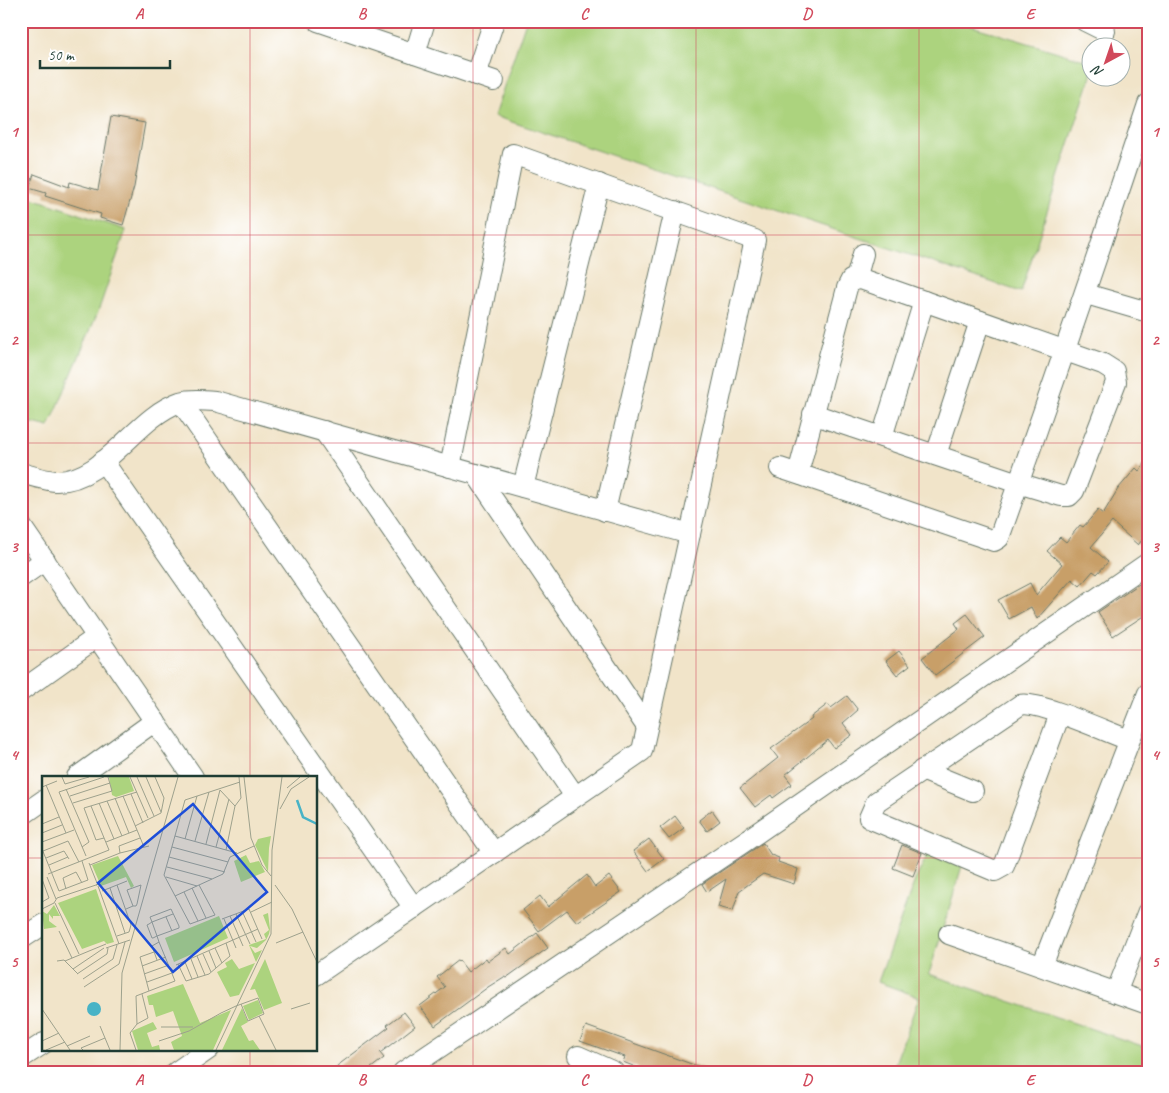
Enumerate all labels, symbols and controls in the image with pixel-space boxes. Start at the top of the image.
text: A [135,4,145,24]
text: B [358,4,368,24]
text: C [580,4,590,24]
text: D [802,4,813,24]
text: E [1026,4,1037,24]
scale bar [40,38,170,70]
north arrow [1082,38,1132,88]
text: 50 m [48,46,75,65]
text: N [1087,61,1107,81]
text: 1 [10,122,19,142]
text: 1 [1151,122,1160,142]
text: 2 [10,330,19,350]
text: 2 [1151,330,1160,350]
text: 3 [10,537,19,557]
text: 3 [1151,537,1160,557]
text: 4 [10,745,19,765]
text: 4 [1151,745,1160,765]
inset map [42,776,318,1050]
text: 5 [11,952,20,972]
text: 5 [1152,952,1161,972]
text: A [135,1070,145,1090]
text: B [358,1070,368,1090]
text: C [580,1070,590,1090]
text: D [802,1070,813,1090]
text: E [1026,1070,1037,1090]

